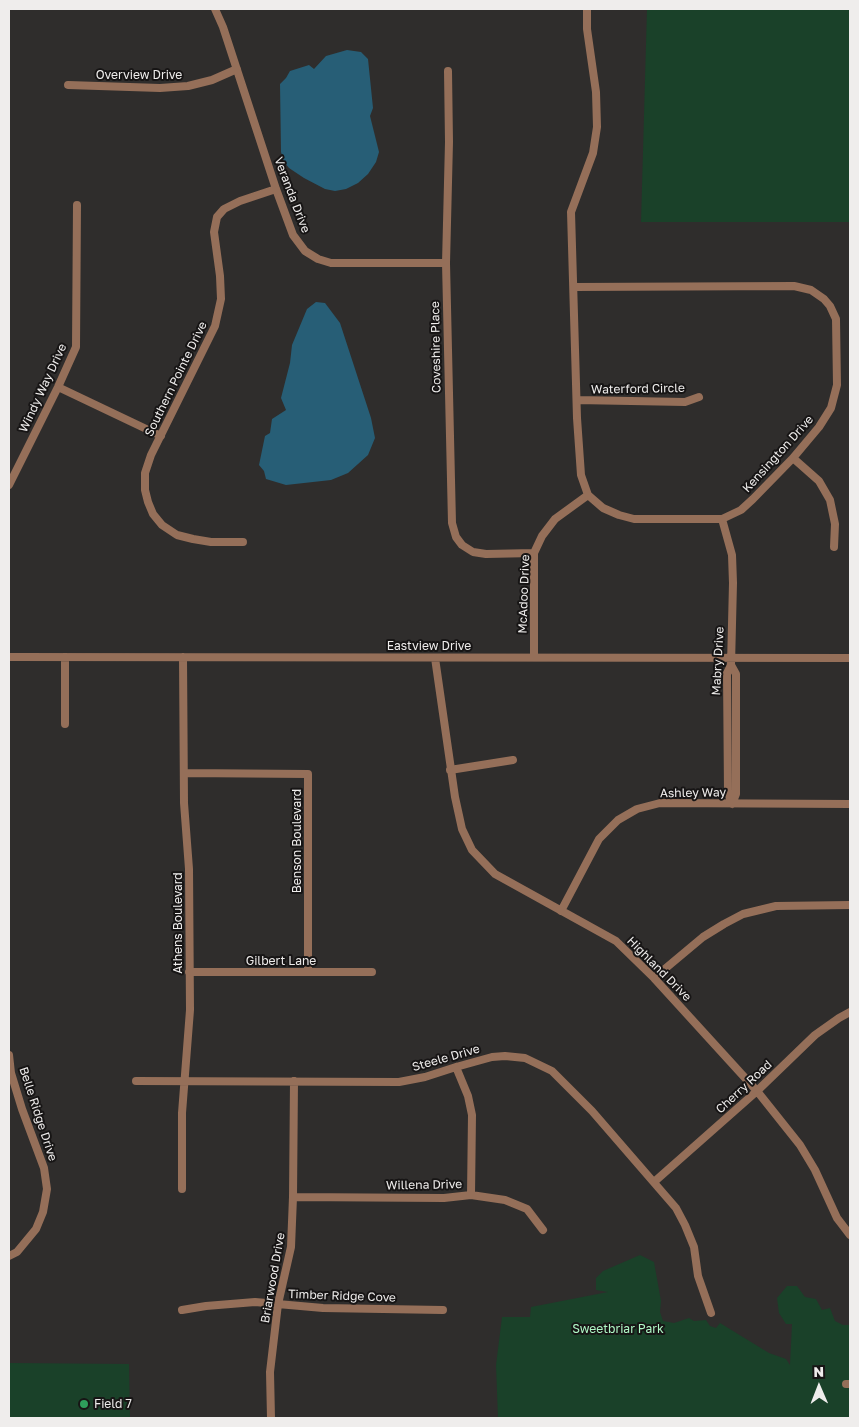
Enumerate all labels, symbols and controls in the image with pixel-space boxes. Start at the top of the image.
street label: Overview Drive [96,68,182,82]
street label: Veranda Drive [271,155,313,235]
street label: Coveshire Place [428,301,444,393]
street label: Southern Pointe Drive [142,319,210,439]
street label: Windy Way Drive [16,341,70,435]
street label: Waterford Circle [591,381,685,397]
street label: Kensington Drive [740,412,816,496]
street label: McAdoo Drive [515,554,533,634]
street label: Mabry Drive [709,626,727,696]
street label: Eastview Drive [387,639,471,653]
street label: Ashley Way [660,785,726,801]
street label: Benson Boulevard [290,789,304,893]
street label: Athens Boulevard [171,872,185,974]
street label: Highland Drive [624,934,694,1004]
street label: Gilbert Lane [246,954,316,968]
street label: Steele Drive [411,1041,481,1075]
street label: Cherry Road [713,1057,775,1117]
street label: Belle Ridge Drive [16,1065,60,1163]
street label: Willena Drive [386,1177,462,1193]
street label: Briarwood Drive [258,1232,288,1324]
street label: Timber Ridge Cove [288,1287,396,1305]
park label: Sweetbriar Park [572,1322,664,1336]
north arrow [794,1362,844,1412]
text: N [813,1363,824,1380]
place label: Field 7 [94,1397,132,1411]
marker: Field 7 [78,1398,90,1410]

